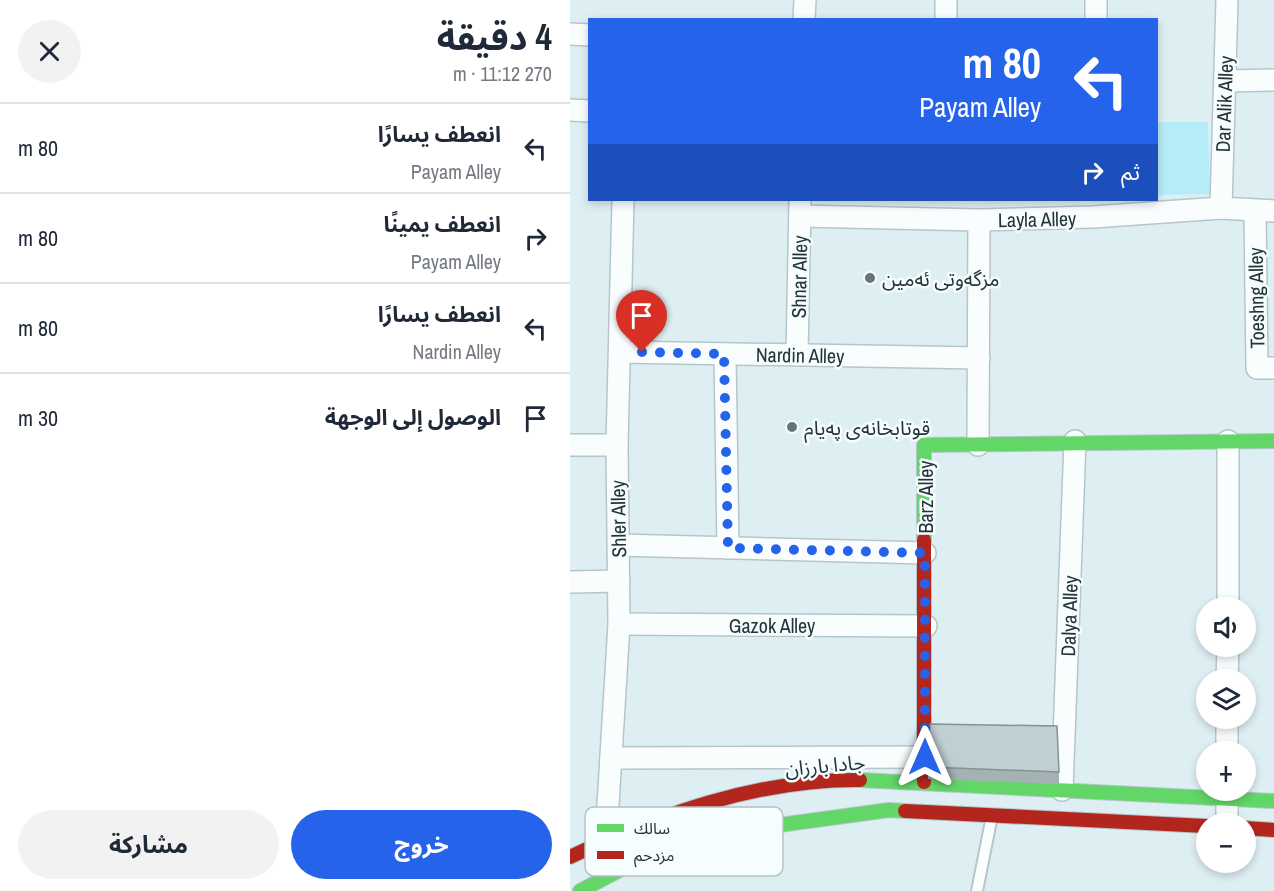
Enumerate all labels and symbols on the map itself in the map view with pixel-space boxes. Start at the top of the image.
street label: Dar Alik Alley [1209,54,1239,153]
street label: Layla Alley [998,205,1077,233]
street label: Shnar Alley [785,234,813,319]
street label: Toeshng Alley [1242,246,1270,349]
place label: مزگەوتی ئەمین [882,265,999,292]
marker: مزگەوتی ئەمین [863,271,877,285]
pin [616,290,667,352]
street label: Nardin Alley [756,341,845,369]
place label: قوتابخانەی پەیام [804,414,930,443]
marker: قوتابخانەی پەیام [785,420,799,434]
street label: Barz Alley [912,460,939,533]
street label: Shler Alley [604,479,632,558]
street label: Dalya Alley [1054,574,1084,657]
street label: Gazok Alley [729,612,816,639]
position arrow [893,725,957,789]
street label: جادا بارزان [784,748,866,782]
legend [585,807,783,876]
text: سالك [634,817,670,839]
text: مزدحم [634,844,674,868]

